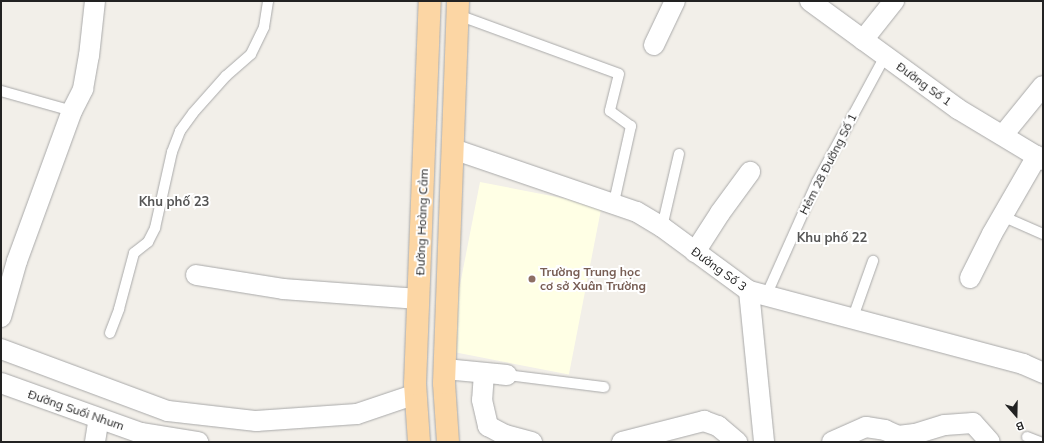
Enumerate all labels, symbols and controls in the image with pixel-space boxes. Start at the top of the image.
street label: Đường Số 1 [894,59,954,109]
street label: Hẻm 28 Đường Số 1 [796,111,860,217]
street label: Đường Hoàng Cầm [413,168,431,276]
district label: Khu phố 23 [139,193,209,209]
district label: Khu phố 22 [797,229,867,245]
street label: Đường Số 3 [689,244,749,294]
place label: Trường Trung học cơ sở Xuân Trường [540,265,646,293]
marker: Trường Trung học cơ sở Xuân Trường [527,274,537,284]
street label: Đường Suối Nhum [26,387,126,433]
north arrow [996,395,1036,435]
text: B [1014,418,1026,434]

